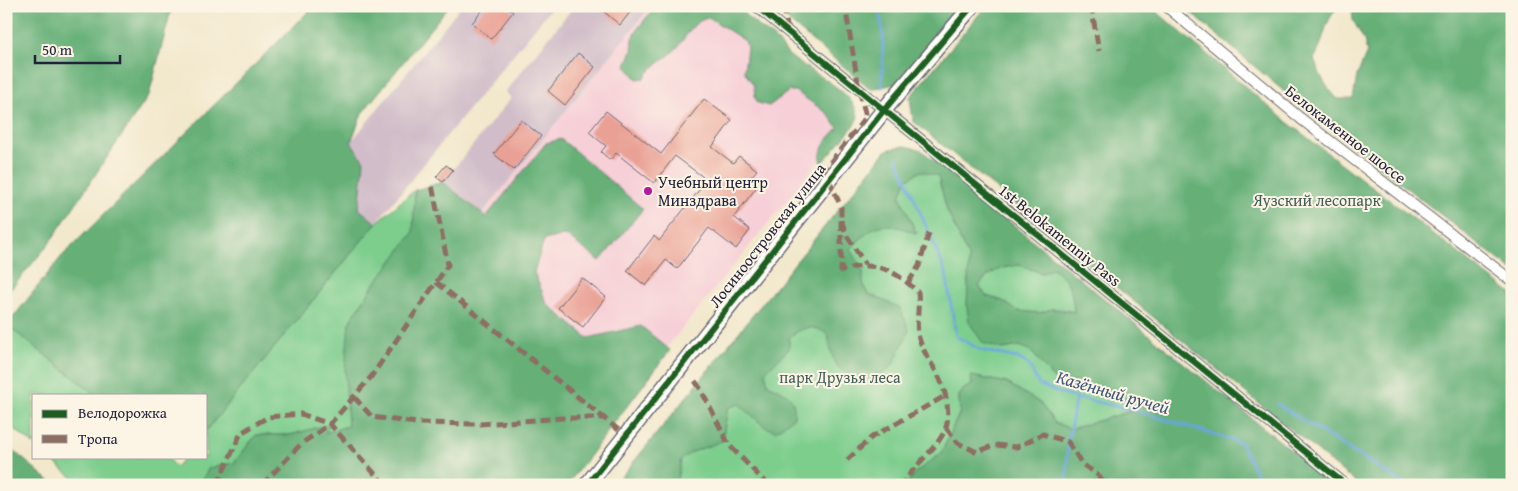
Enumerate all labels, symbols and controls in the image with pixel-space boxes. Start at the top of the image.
scale bar [35,32,120,64]
text: 50 m [42,39,73,60]
street label: Белокаменное шоссе [1280,79,1412,189]
street label: Лосиноостровская улица [703,157,831,312]
place label: Учебный центр Минздрава [658,170,768,212]
street label: 1st Belokamenniy Pass [994,178,1126,292]
marker: Учебный центр Минздрава [642,185,654,197]
park label: Яузский лесопарк [1252,188,1381,212]
water label: Казённый ручей [1053,363,1173,421]
park label: парк Друзья леса [779,365,901,389]
legend [32,394,208,458]
text: Велодорожка [78,402,168,423]
text: Тропа [78,428,119,449]

